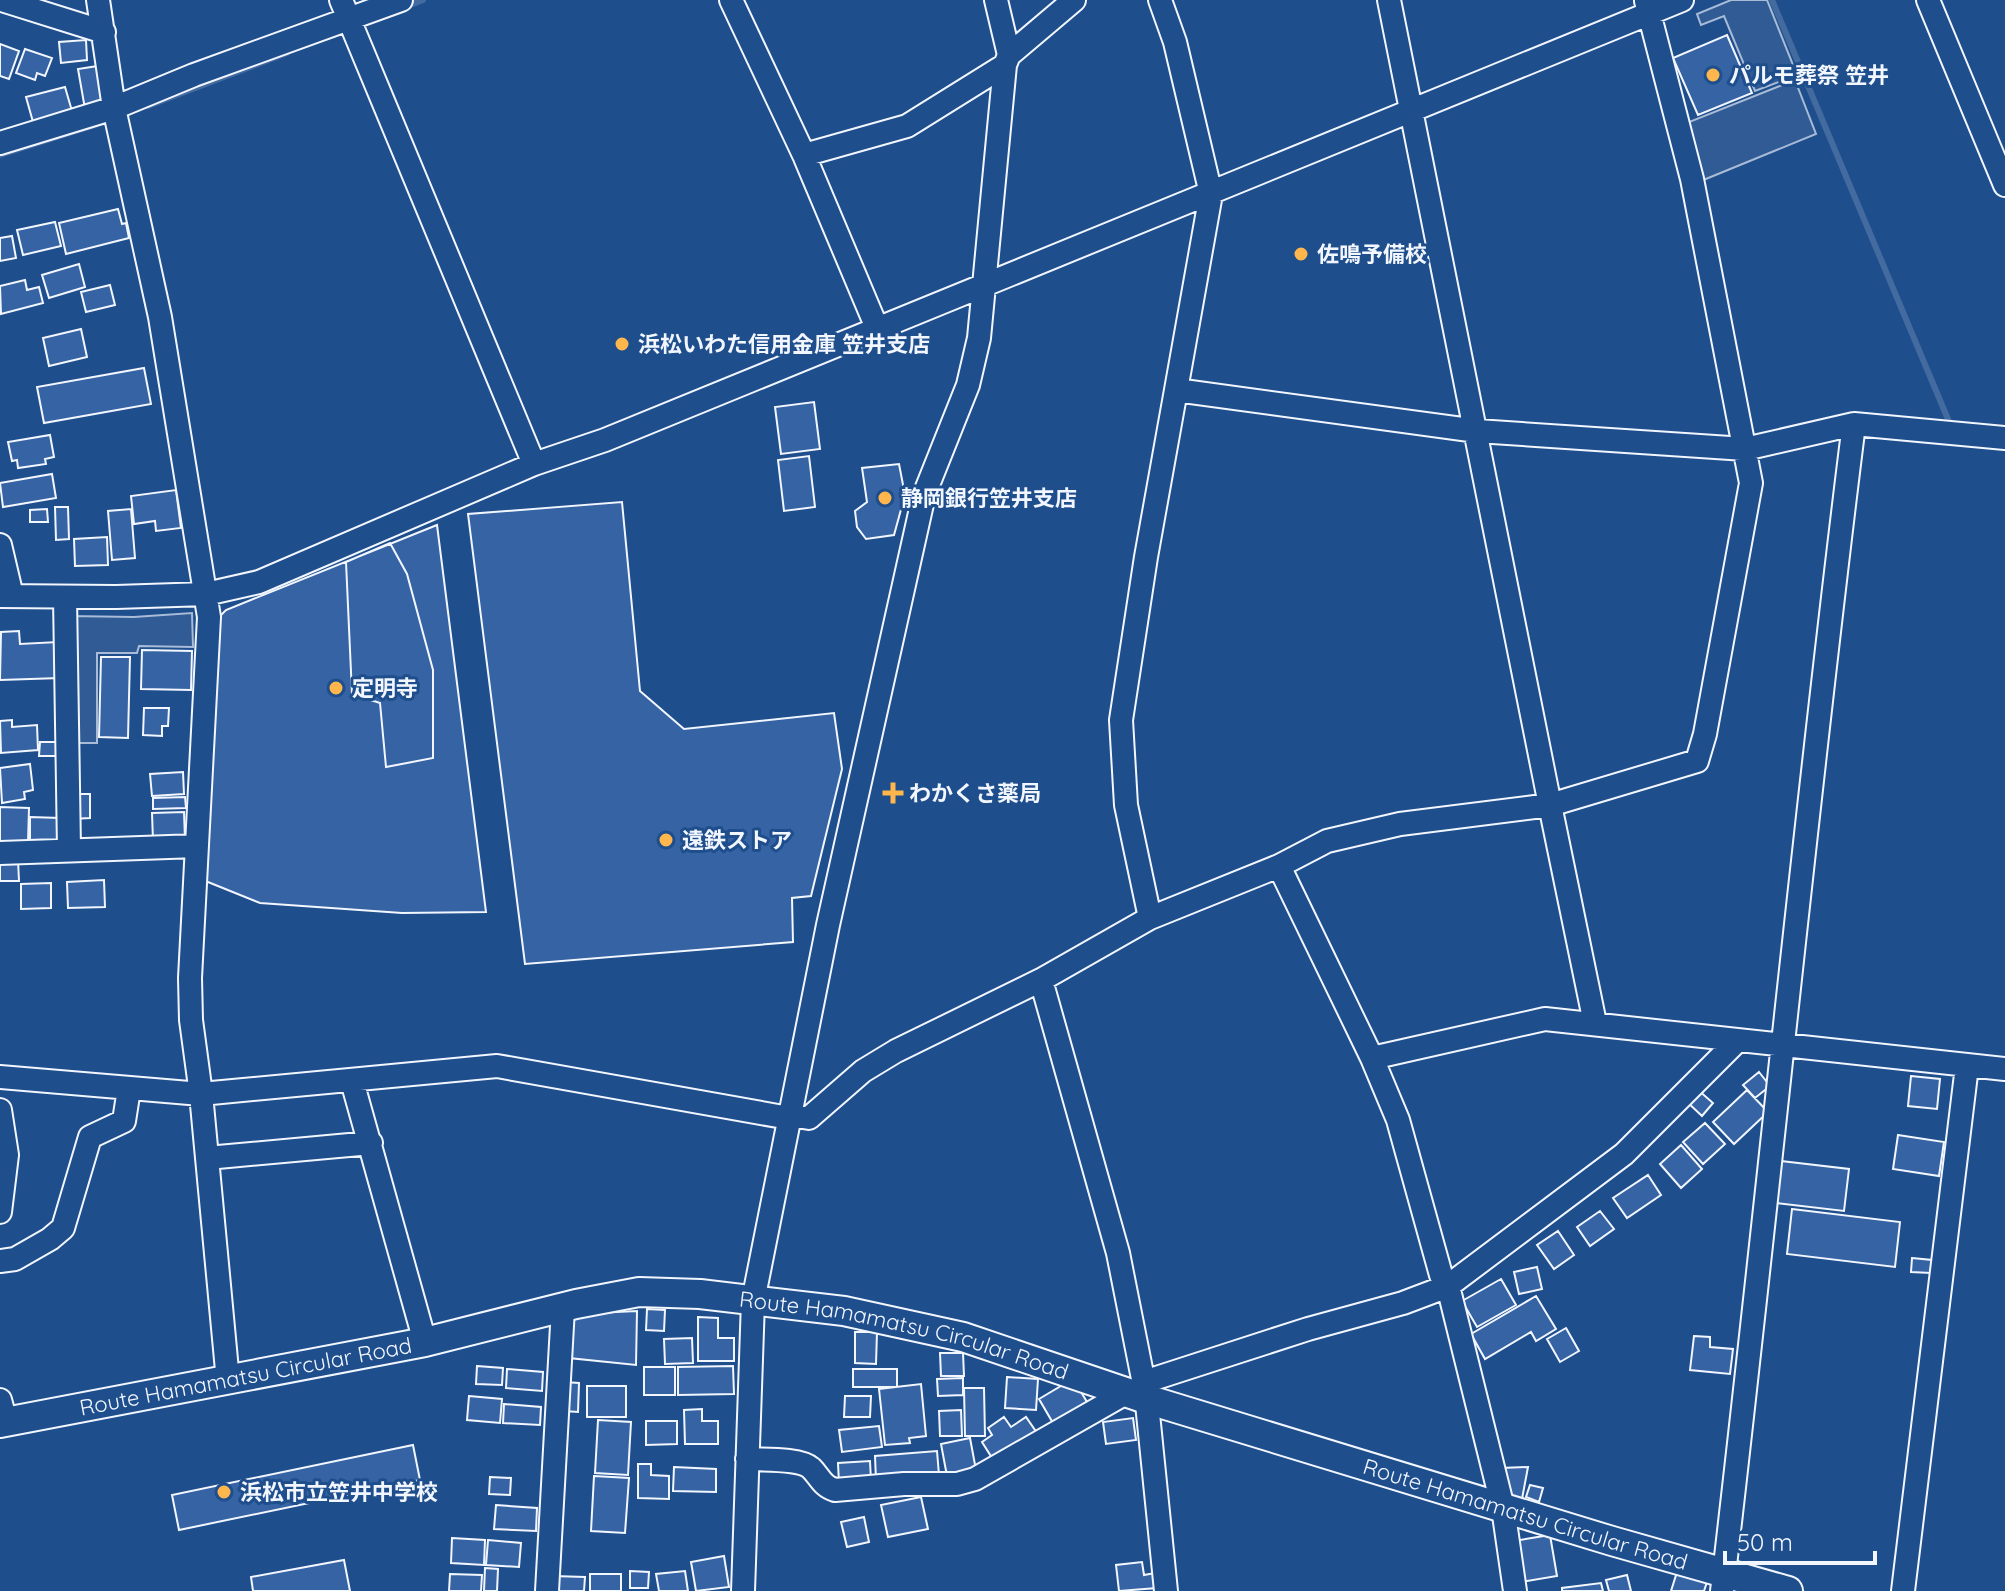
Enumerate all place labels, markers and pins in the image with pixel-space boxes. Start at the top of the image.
place label: パルモ葬祭 笠井 [1729,61,1889,89]
marker: パルモ葬祭 笠井 [1704,66,1722,84]
place label: 佐鳴予備校 [1317,240,1427,268]
marker: 佐鳴予備校 [1292,245,1310,263]
place label: 浜松いわた信用金庫 笠井支店 [638,330,930,358]
marker: 浜松いわた信用金庫 笠井支店 [613,335,631,353]
place label: 静岡銀行笠井支店 [901,484,1077,512]
marker: 静岡銀行笠井支店 [876,489,894,507]
place label: 定明寺 [352,674,418,702]
marker: 定明寺 [327,679,345,697]
place label: わかくさ薬局 [909,779,1041,807]
marker: わかくさ薬局 [884,784,902,802]
place label: 遠鉄ストア [682,826,792,854]
marker: 遠鉄ストア [657,831,675,849]
place label: 浜松市立笠井中学校 [240,1478,438,1506]
marker: 浜松市立笠井中学校 [215,1483,233,1501]

